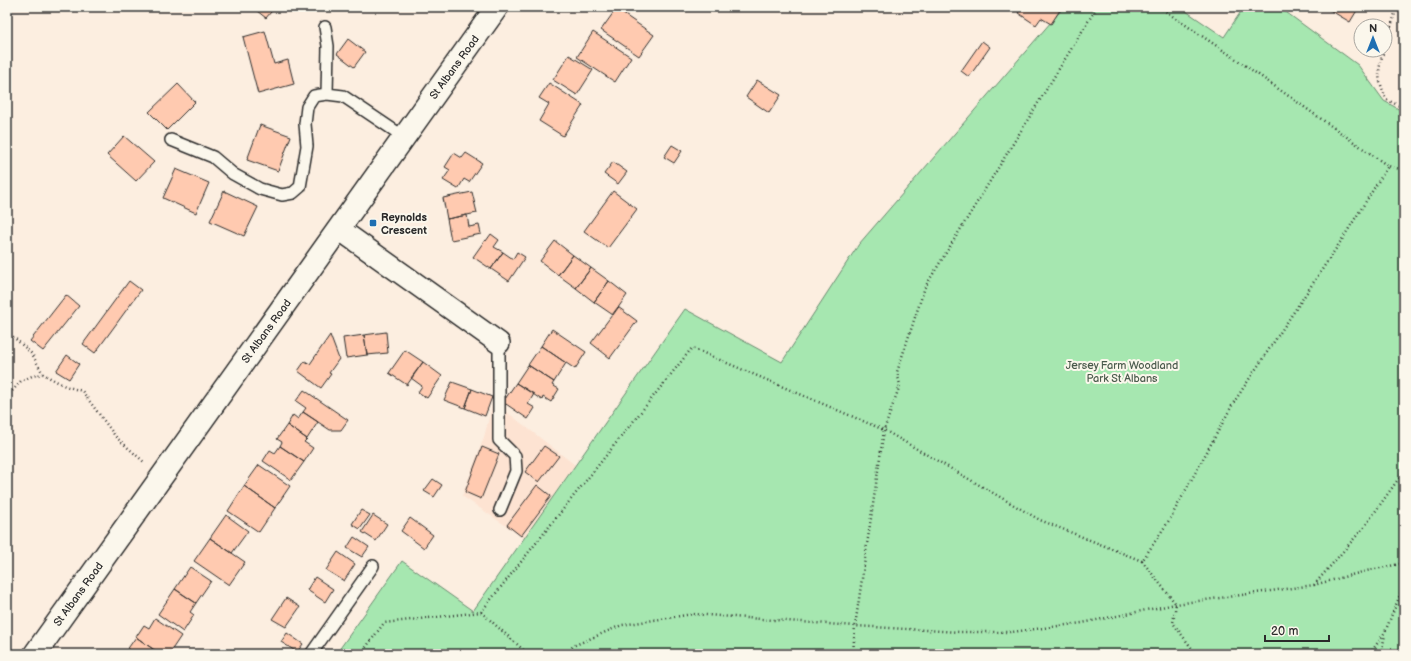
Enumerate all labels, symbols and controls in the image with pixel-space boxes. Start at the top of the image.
north arrow [1353,18,1393,58]
text: N [1369,22,1377,35]
street label: St Albans Road [427,33,482,102]
place label: Reynolds Crescent [381,211,427,237]
marker: Reynolds Crescent [368,218,378,228]
street label: St Albans Road [239,297,294,366]
park label: Jersey Farm Woodland Park St Albans [1066,359,1178,385]
street label: St Albans Road [51,560,106,629]
scale bar [1265,617,1329,643]
text: 20 m [1271,624,1298,639]

